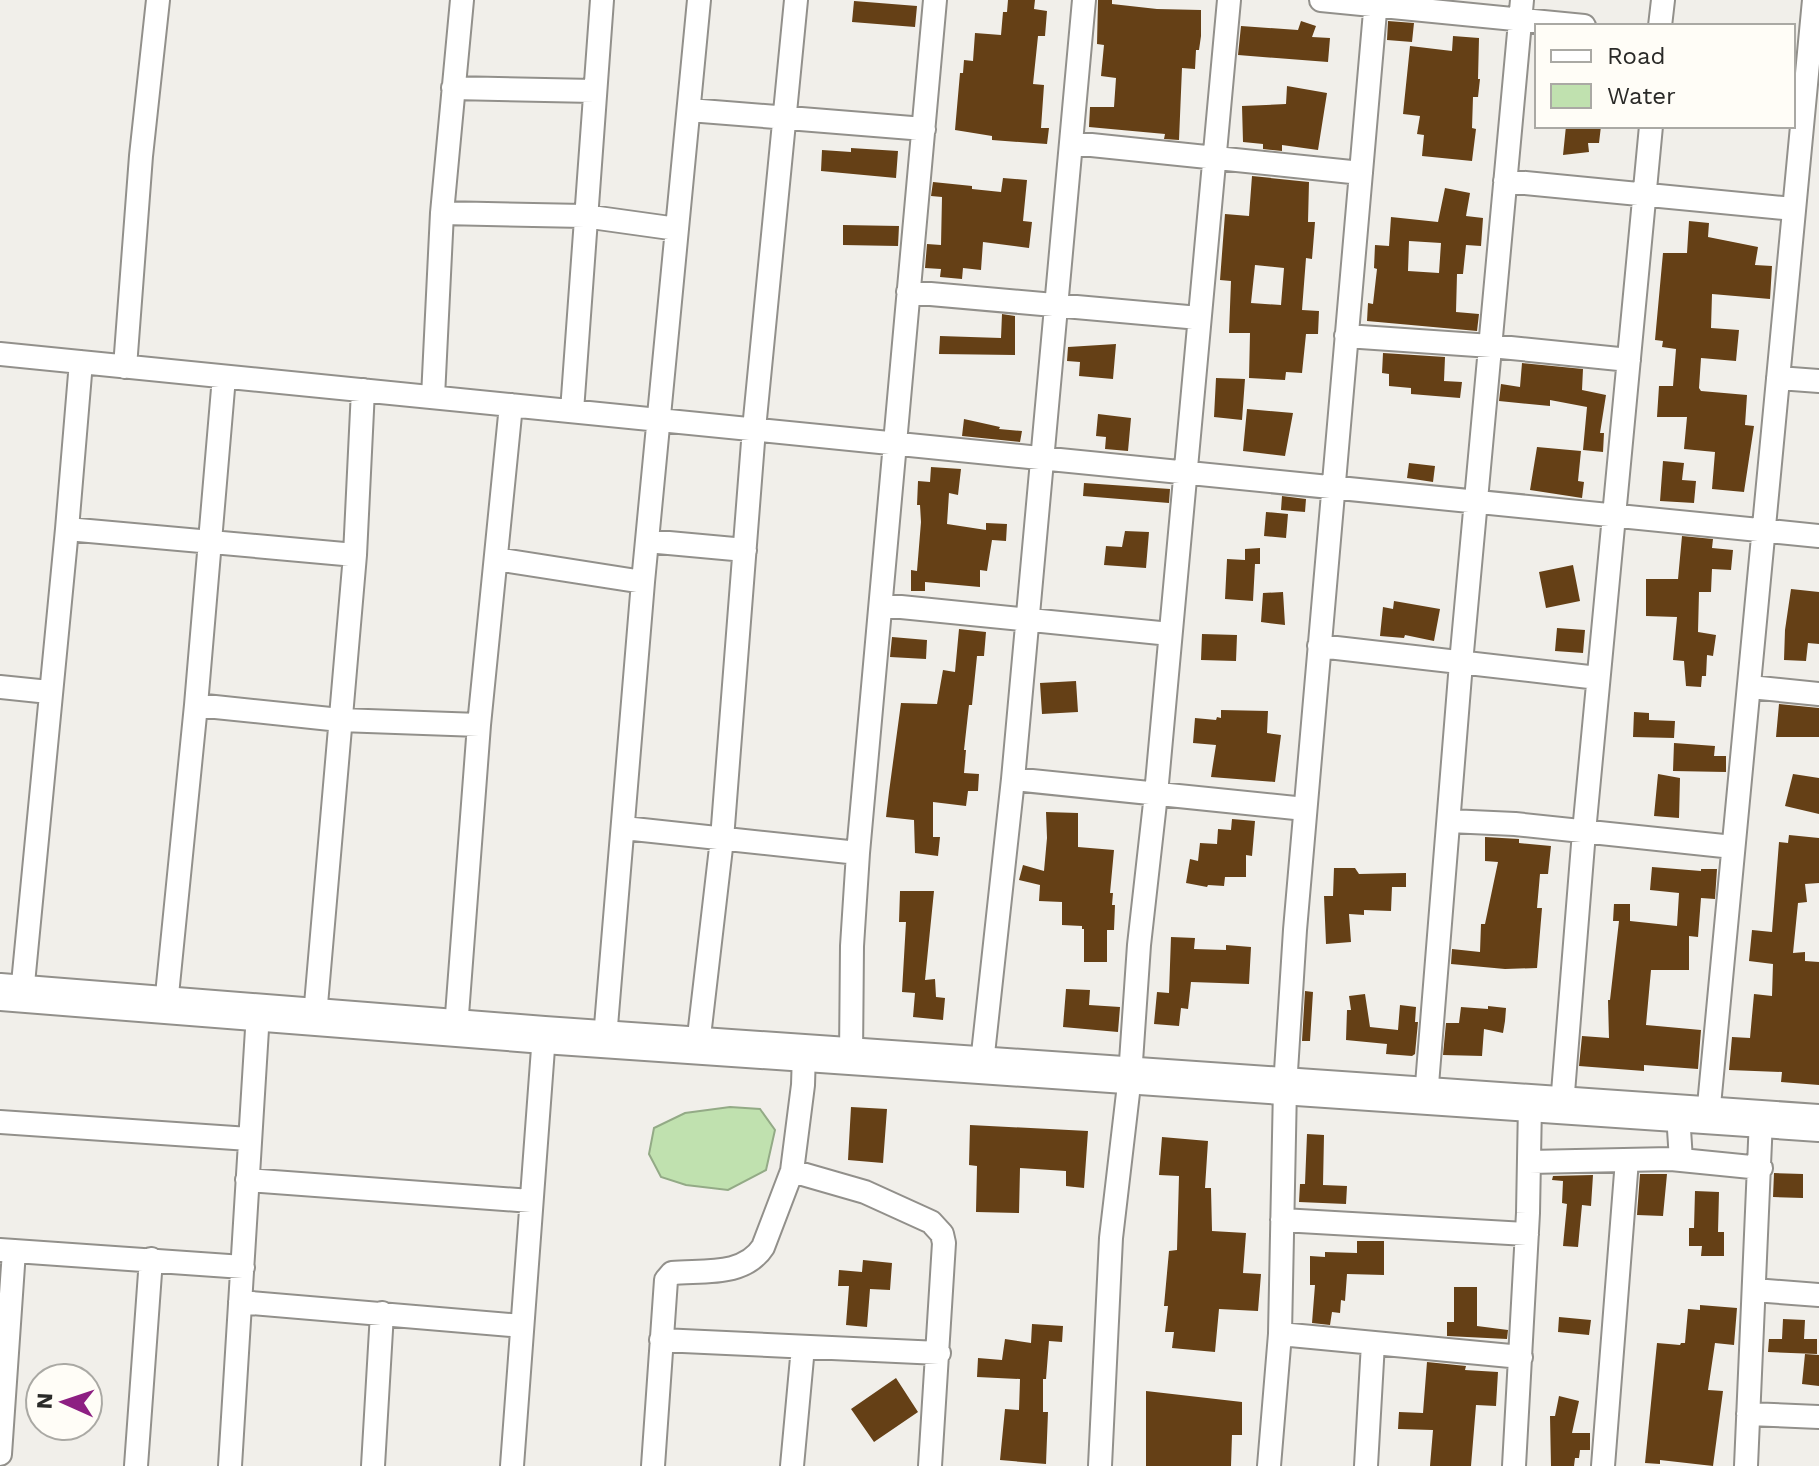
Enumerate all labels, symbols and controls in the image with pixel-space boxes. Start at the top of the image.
legend [1535,24,1795,128]
text: Road [1607,42,1666,70]
text: Water [1607,82,1676,110]
north arrow [24,1362,104,1442]
text: N [32,1392,57,1410]

